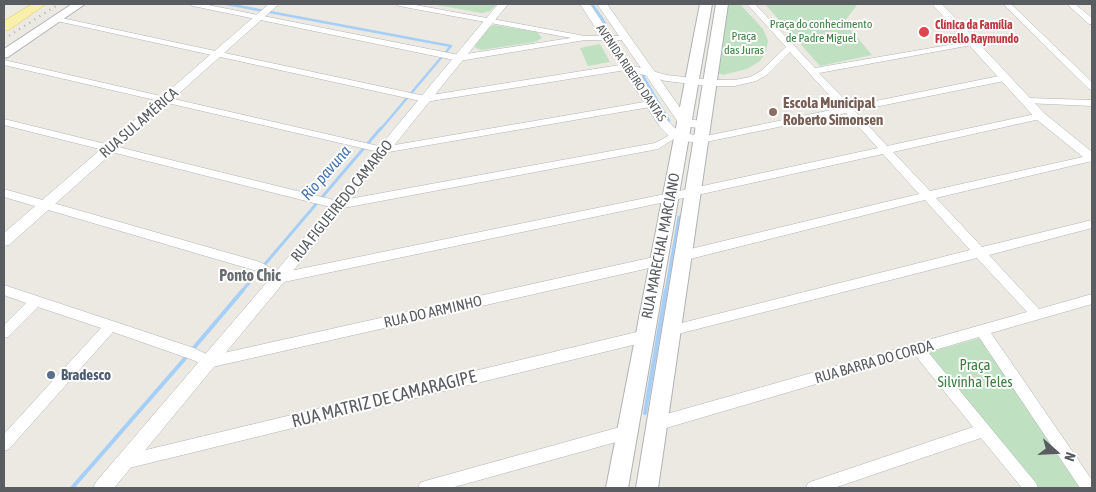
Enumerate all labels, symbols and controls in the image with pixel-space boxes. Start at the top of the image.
park label: Praça do conhecimento de Padre Miguel [770,17,872,45]
place label: Clínica da Família Fiorello Raymundo [935,18,1019,46]
street label: AVENIDA RIBEIRO DANTAS [593,22,669,124]
marker: Clínica da Família Fiorello Raymundo [917,25,931,39]
park label: Praça das Juras [724,29,764,57]
street label: RUA SUL AMÉRICA [96,84,182,162]
place label: Escola Municipal Roberto Simonsen [783,94,883,129]
marker: Escola Municipal Roberto Simonsen [767,106,779,118]
street label: RUA FIGUEIREDO CAMARGO [287,137,397,265]
water label: Rio pavuna [297,142,355,204]
street label: RUA MARECHAL MARCIANO [638,172,684,320]
district label: Ponto Chic [219,266,281,286]
street label: RUA DO ARMINHO [382,292,484,332]
street label: RUA BARRA DO CORDA [813,336,935,388]
park label: Praça Silvinha Teles [937,356,1013,391]
place label: Bradesco [61,366,111,384]
street label: RUA MATRIZ DE CAMARAGIPE [289,366,479,432]
marker: Bradesco [45,369,57,381]
north arrow [1031,427,1081,477]
text: N [1061,450,1079,463]

